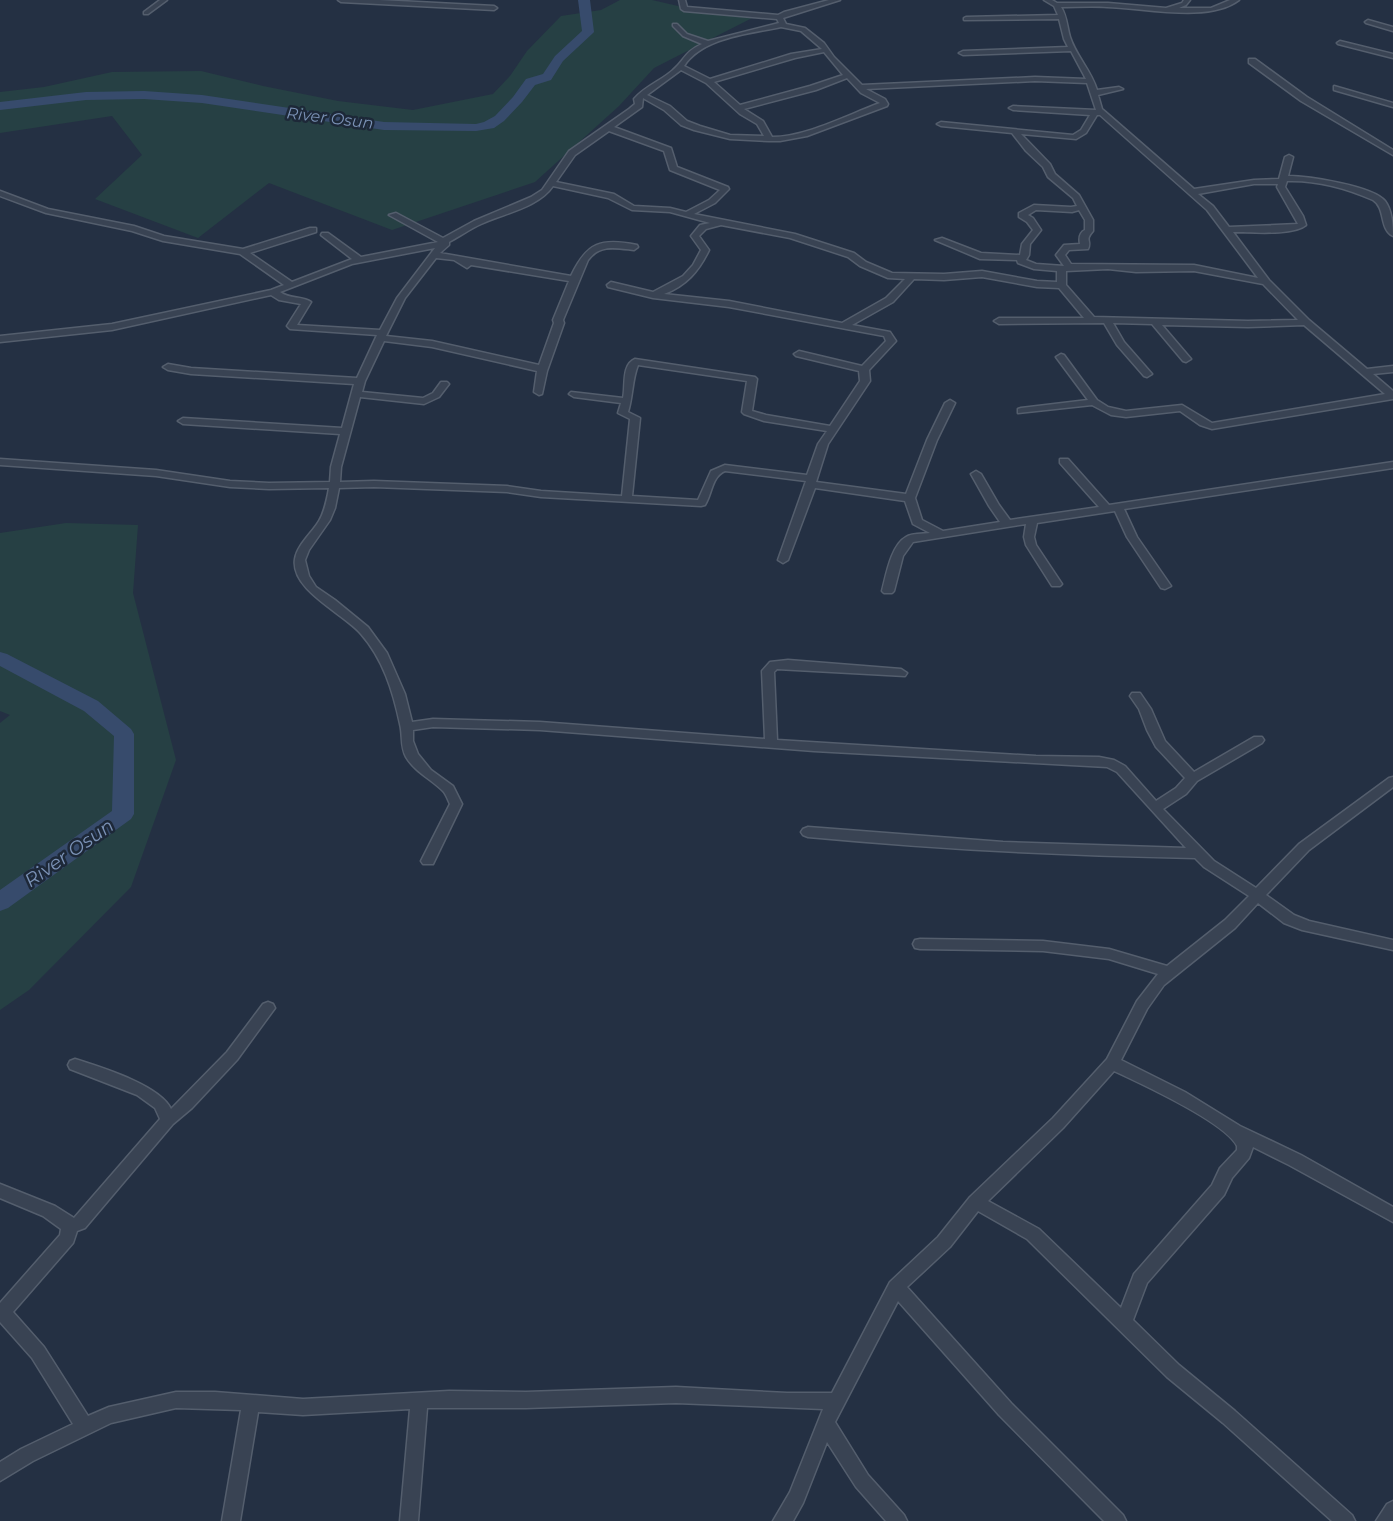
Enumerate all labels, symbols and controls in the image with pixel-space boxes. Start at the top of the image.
water label: River Osun [285,103,375,133]
water label: River Osun [20,814,118,892]

